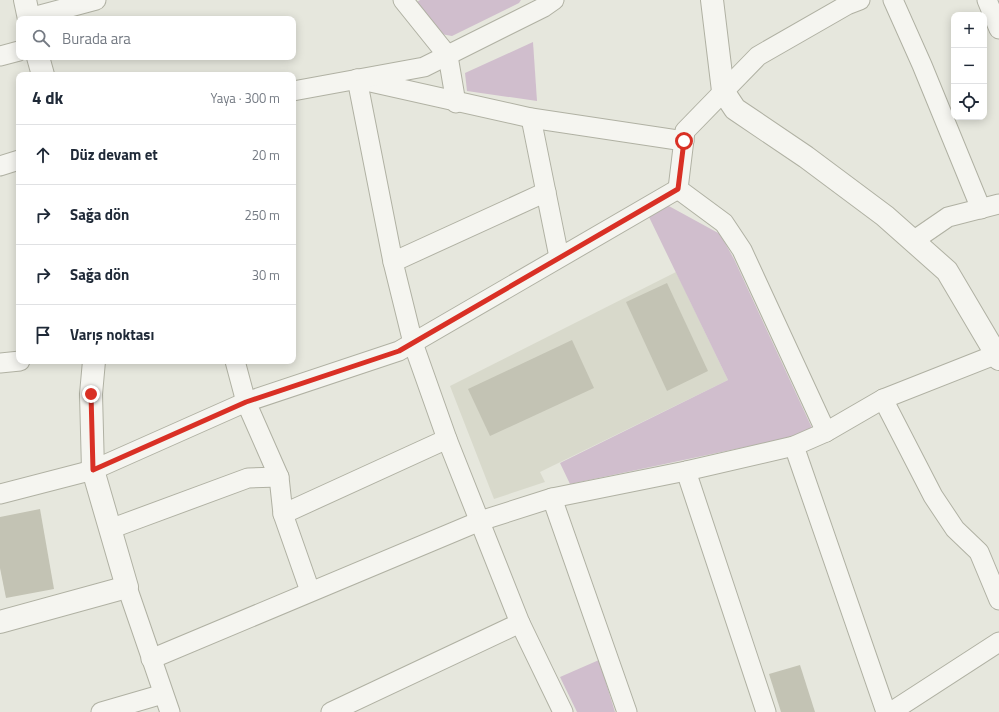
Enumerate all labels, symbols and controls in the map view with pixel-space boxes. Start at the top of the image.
map controls [951,12,987,120]
button: + [951,12,987,48]
search box [16,16,296,60]
icon: search [30,27,52,49]
text: Burada ara [62,27,131,50]
button: − [951,48,987,84]
button: locate [951,84,987,120]
text: 4 dk [32,85,63,111]
text: Yaya · 300 m [211,88,280,108]
route start [675,132,693,150]
text: Düz devam et [70,143,158,166]
icon: ahead [32,144,54,166]
text: 20 m [252,145,280,165]
text: Sağa dön [70,203,129,226]
icon: right [32,204,54,226]
text: 250 m [244,205,280,225]
text: Sağa dön [70,263,129,286]
icon: right [32,264,54,286]
text: 30 m [252,265,280,285]
text: Varış noktası [70,323,154,346]
icon: arrive [32,324,54,346]
route end [82,385,100,403]

